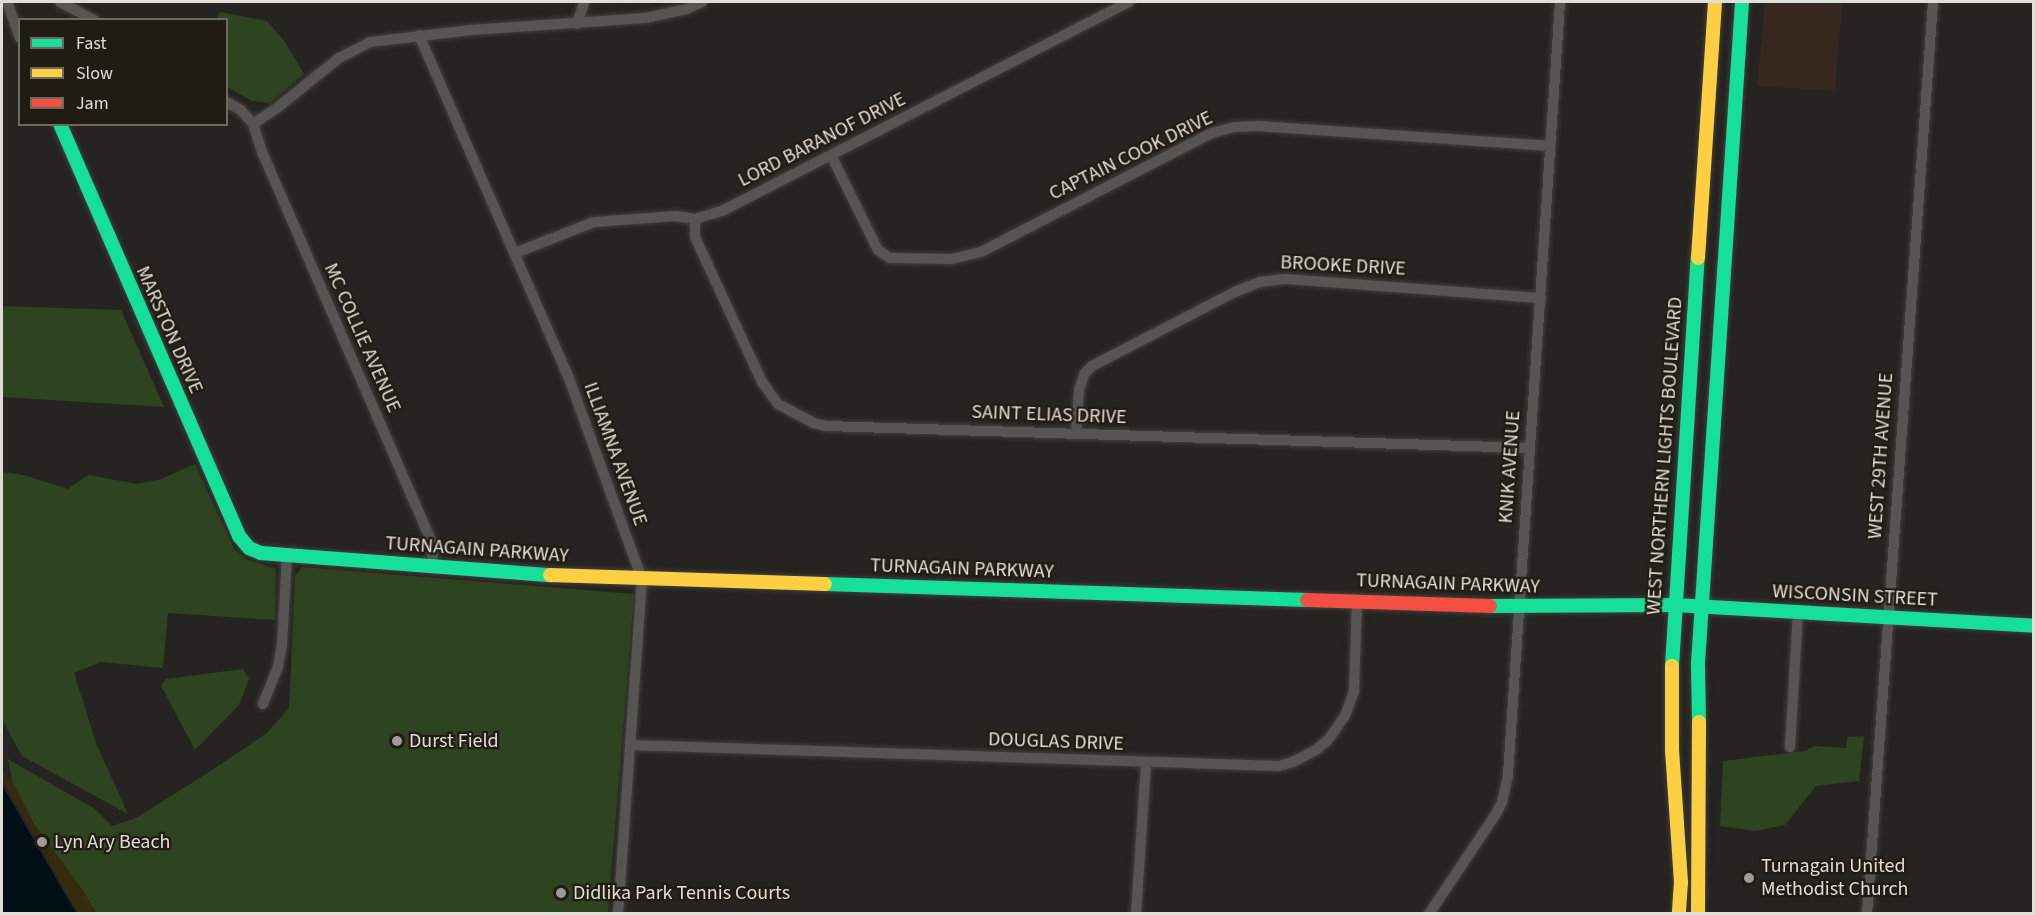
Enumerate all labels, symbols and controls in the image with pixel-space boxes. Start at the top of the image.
legend [18,18,228,126]
text: Fast [76,31,107,56]
text: Slow [76,61,113,86]
street label: LORD BARANOF DRIVE [734,87,910,193]
text: Jam [76,91,109,116]
street label: CAPTAIN COOK DRIVE [1045,106,1217,206]
street label: BROOKE DRIVE [1280,251,1406,281]
street label: MC COLLIE AVENUE [318,260,406,416]
street label: MARSTON DRIVE [130,263,208,397]
street label: WEST NORTHERN LIGHTS BOULEVARD [1642,296,1688,616]
street label: WEST 29TH AVENUE [1863,372,1899,540]
street label: ILLIAMNA AVENUE [578,379,652,529]
street label: SAINT ELIAS DRIVE [971,400,1127,430]
street label: KNIK AVENUE [1494,410,1526,524]
street label: TURNAGAIN PARKWAY [385,532,569,568]
street label: TURNAGAIN PARKWAY [870,554,1054,584]
street label: TURNAGAIN PARKWAY [1356,569,1540,599]
street label: WISCONSIN STREET [1772,580,1938,612]
street label: DOUGLAS DRIVE [988,728,1124,756]
place label: Durst Field [409,729,499,753]
marker: Durst Field [390,734,404,748]
place label: Lyn Ary Beach [54,830,170,854]
marker: Lyn Ary Beach [35,835,49,849]
place label: Turnagain United Methodist Church [1761,855,1908,902]
marker: Turnagain United Methodist Church [1742,871,1756,885]
place label: Didlika Park Tennis Courts [573,881,790,905]
marker: Didlika Park Tennis Courts [554,886,568,900]

